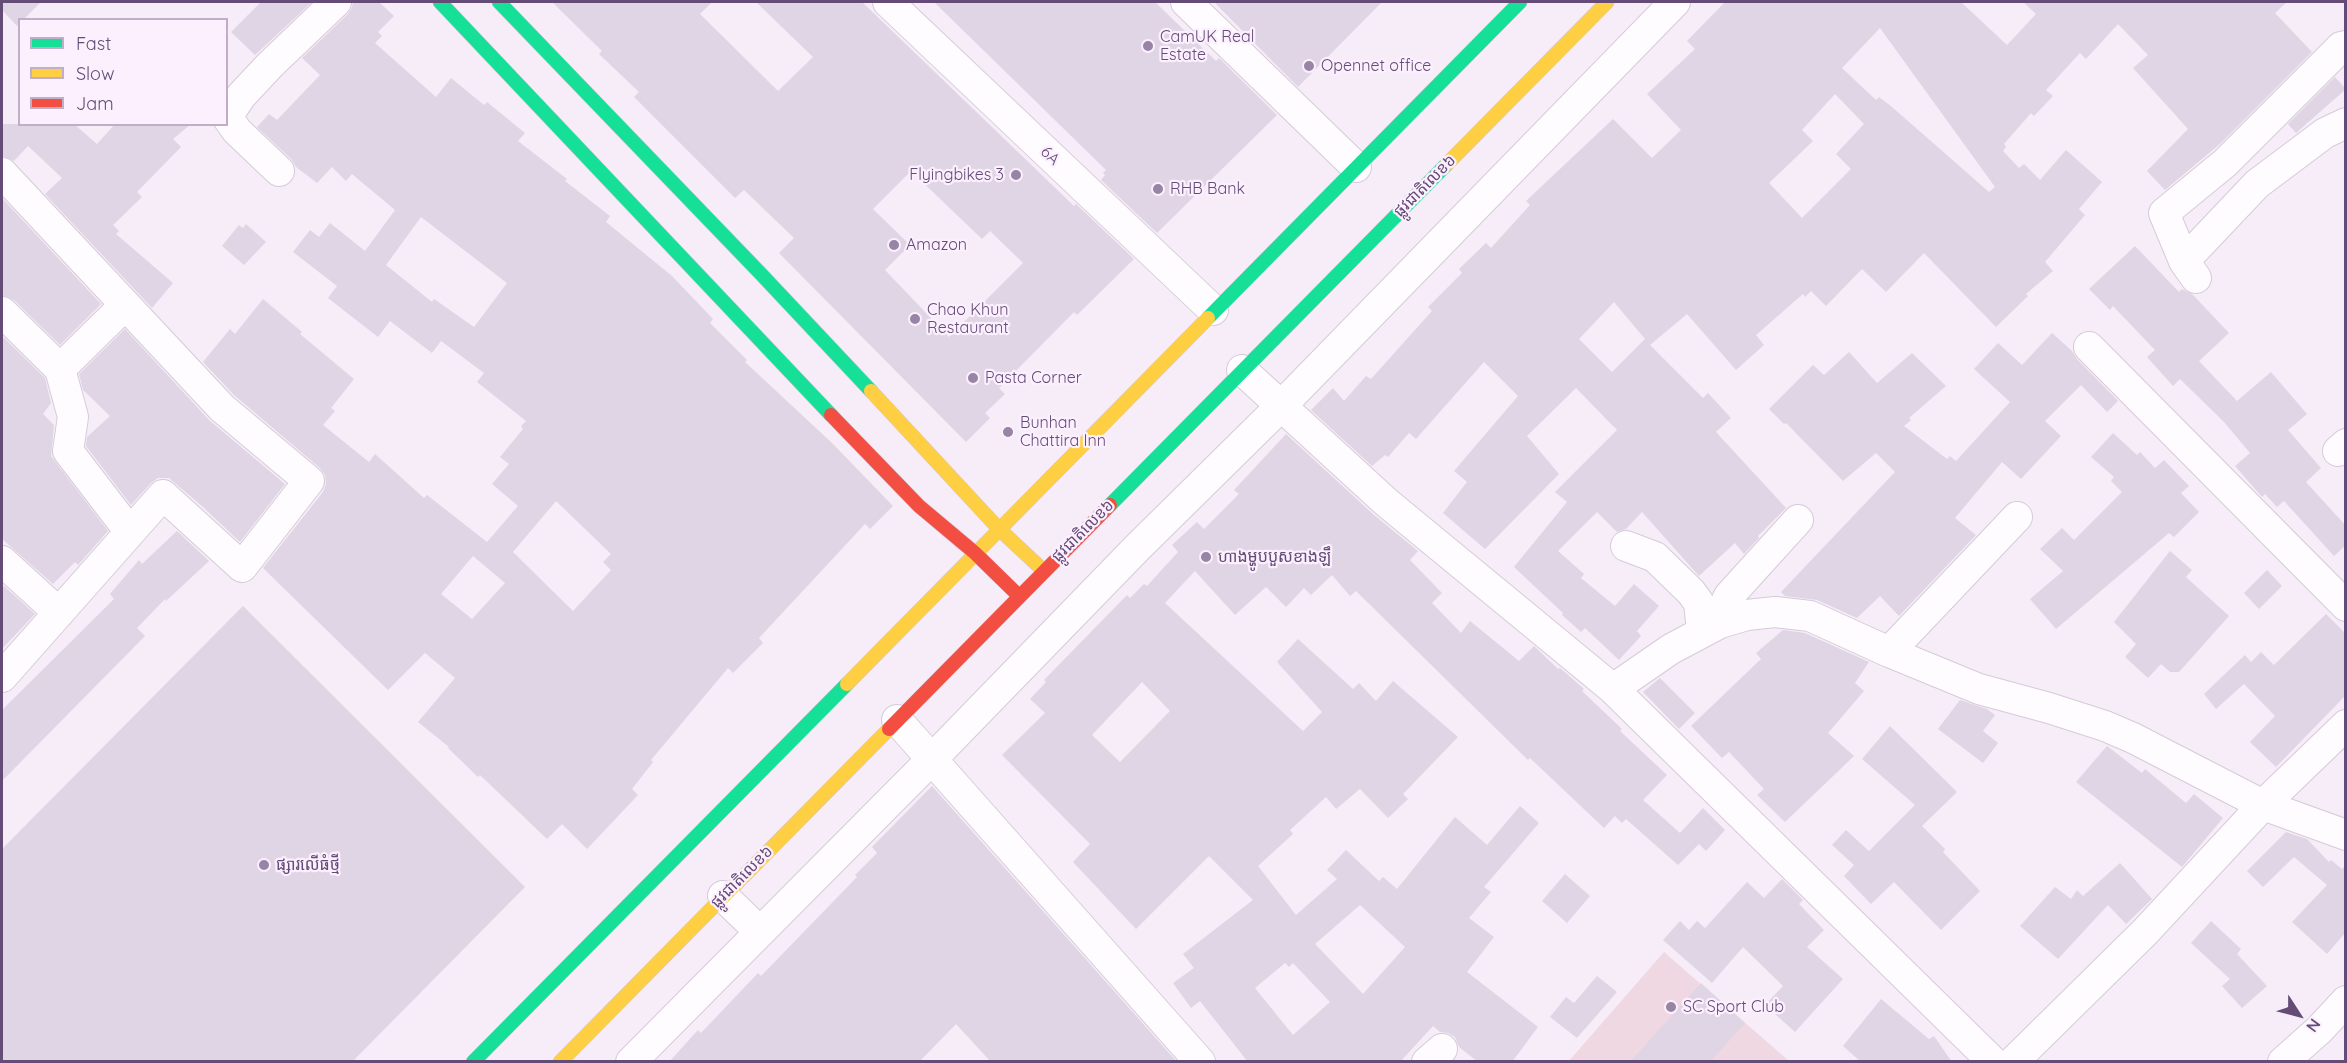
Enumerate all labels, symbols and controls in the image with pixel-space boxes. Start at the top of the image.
legend [18,18,228,126]
place label: CamUK Real Estate [1160,27,1254,65]
text: Fast [76,32,111,55]
marker: CamUK Real Estate [1141,39,1155,53]
place label: Opennet office [1321,56,1431,76]
marker: Opennet office [1302,59,1316,73]
text: Slow [76,62,114,85]
text: Jam [76,92,114,115]
street label: 6A [1037,143,1063,169]
street label: ផ្លូវជាតិលេខ៦ [1390,151,1460,221]
place label: Flyingbikes 3 [909,165,1004,185]
marker: Flyingbikes 3 [1009,168,1023,182]
place label: RHB Bank [1170,179,1245,199]
marker: RHB Bank [1151,182,1165,196]
place label: Amazon [906,235,967,255]
marker: Amazon [887,238,901,252]
place label: Chao Khun Restaurant [927,300,1009,338]
marker: Chao Khun Restaurant [908,312,922,326]
place label: Pasta Corner [985,368,1082,388]
marker: Pasta Corner [966,371,980,385]
place label: Bunhan Chattira Inn [1020,413,1106,451]
marker: Bunhan Chattira Inn [1001,425,1015,439]
street label: ផ្លូវជាតិលេខ៦ [1048,496,1118,566]
place label: ហាងម្ហូបបួសខាងឡឹ [1218,547,1331,567]
marker: ហាងម្ហូបបួសខាងឡឹ [1199,550,1213,564]
street label: ផ្លូវជាតិលេខ៦ [707,842,777,912]
place label: ផ្សារលើធំថ្មី [276,855,340,875]
marker: ផ្សារលើធំថ្មី [257,858,271,872]
north arrow [2269,985,2329,1045]
place label: SC Sport Club [1683,997,1784,1017]
marker: SC Sport Club [1664,1000,1678,1014]
text: N [2302,1015,2325,1036]

